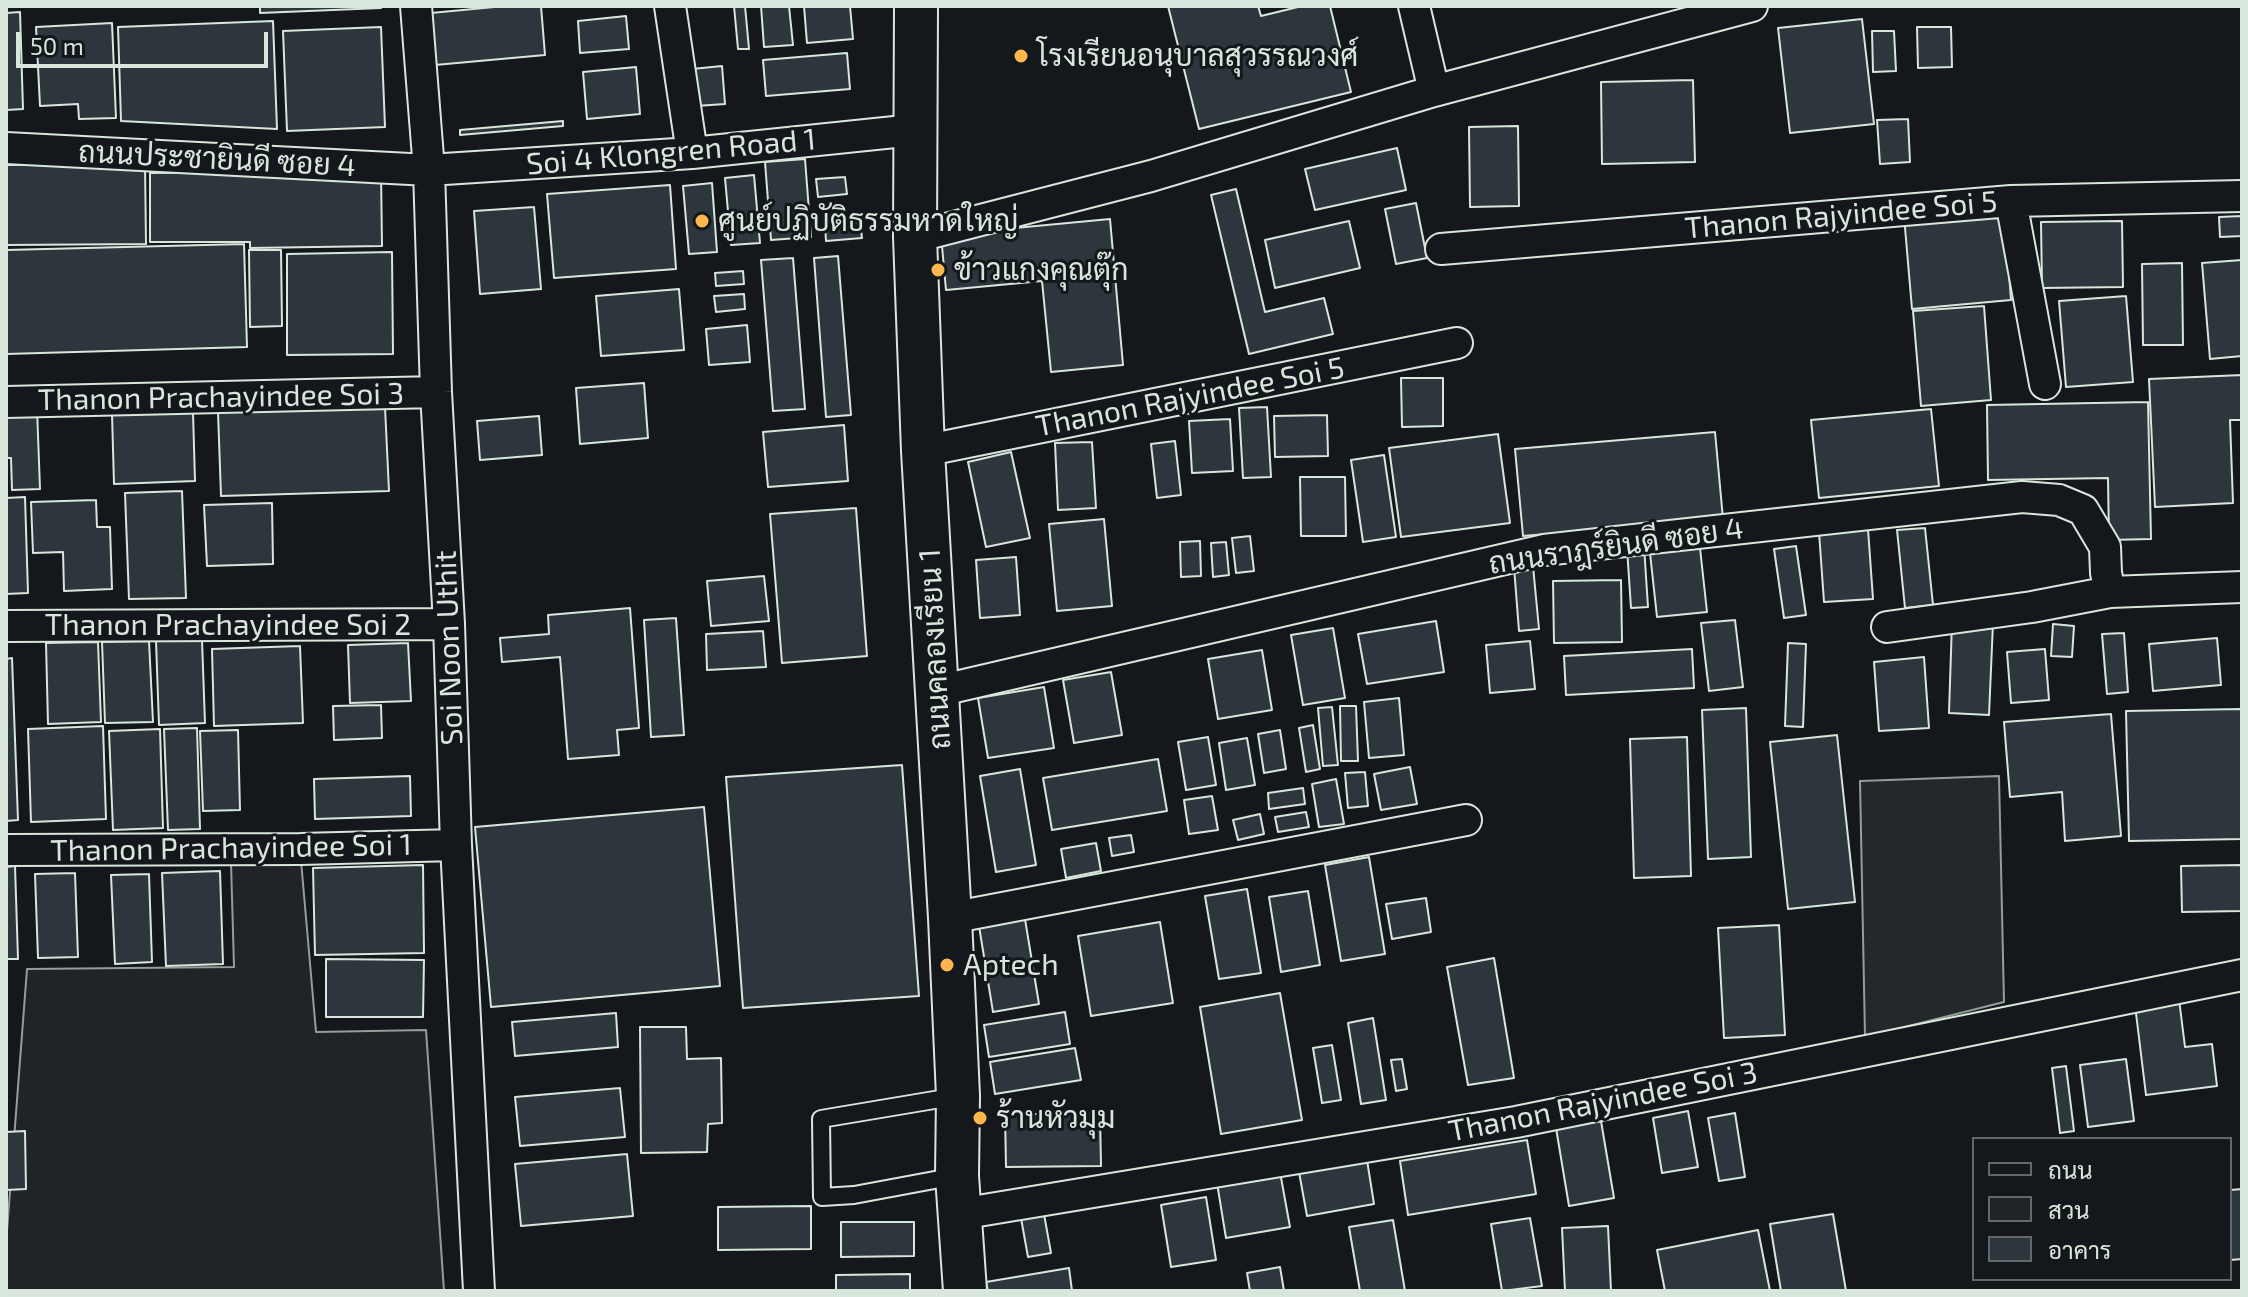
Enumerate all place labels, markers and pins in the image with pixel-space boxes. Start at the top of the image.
place label: โรงเรียนอนุบาลสุวรรณวงศ์ [1037,38,1358,74]
marker: โรงเรียนอนุบาลสุวรรณวงศ์ [1012,47,1030,65]
place label: ศูนย์ปฏิบัติธรรมหาดใหญ่ [718,203,1018,239]
marker: ศูนย์ปฏิบัติธรรมหาดใหญ่ [693,212,711,230]
place label: ข้าวแกงคุณตุ๊ก [954,252,1129,288]
marker: ข้าวแกงคุณตุ๊ก [929,261,947,279]
place label: Aptech [963,947,1059,983]
marker: Aptech [938,956,956,974]
place label: ร้านหัวมุม [996,1100,1115,1136]
marker: ร้านหัวมุม [971,1109,989,1127]

